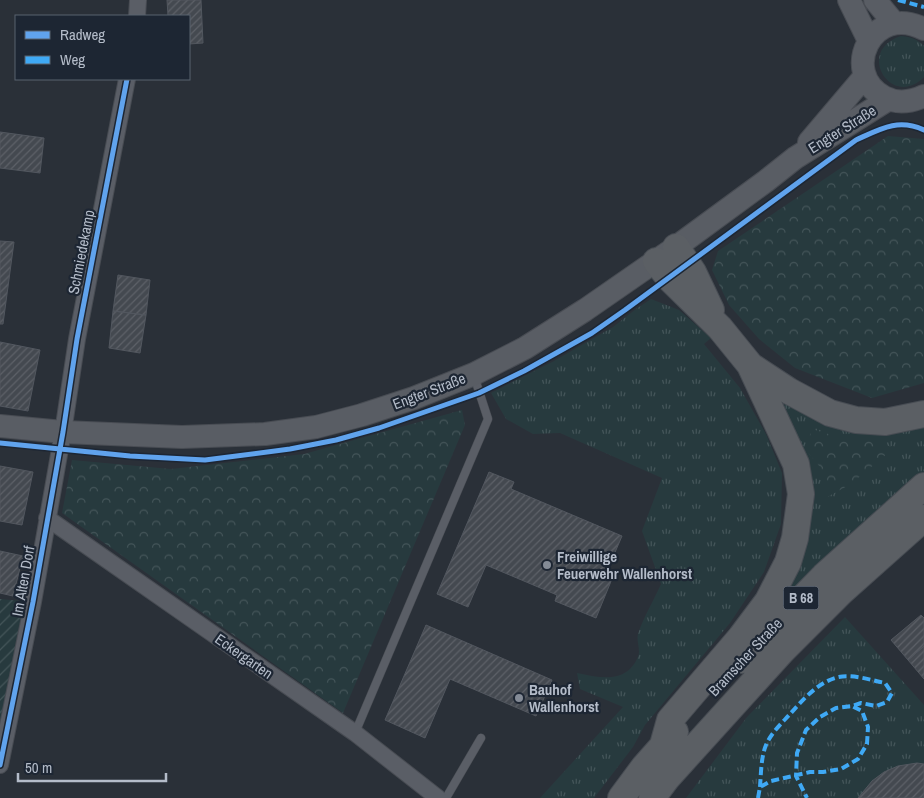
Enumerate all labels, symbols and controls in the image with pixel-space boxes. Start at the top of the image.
legend [15,15,190,80]
text: Radweg [60,24,105,45]
text: Weg [60,49,85,70]
street label: Engter Straße [804,100,880,158]
street label: Schmiedekamp [63,208,99,296]
street label: Engter Straße [389,367,469,415]
street label: Im Alten Dorf [6,544,40,618]
place label: Freiwillige Feuerwehr Wallenhorst [557,546,692,584]
marker: Freiwillige Feuerwehr Wallenhorst [541,559,553,571]
road number: B 68 [784,586,818,610]
street label: Bramscher Straße [703,613,787,701]
street label: Eckergarten [211,628,277,684]
place label: Bauhof Wallenhorst [529,679,599,717]
marker: Bauhof Wallenhorst [513,692,525,704]
scale bar [18,750,165,782]
text: 50 m [25,757,52,778]

